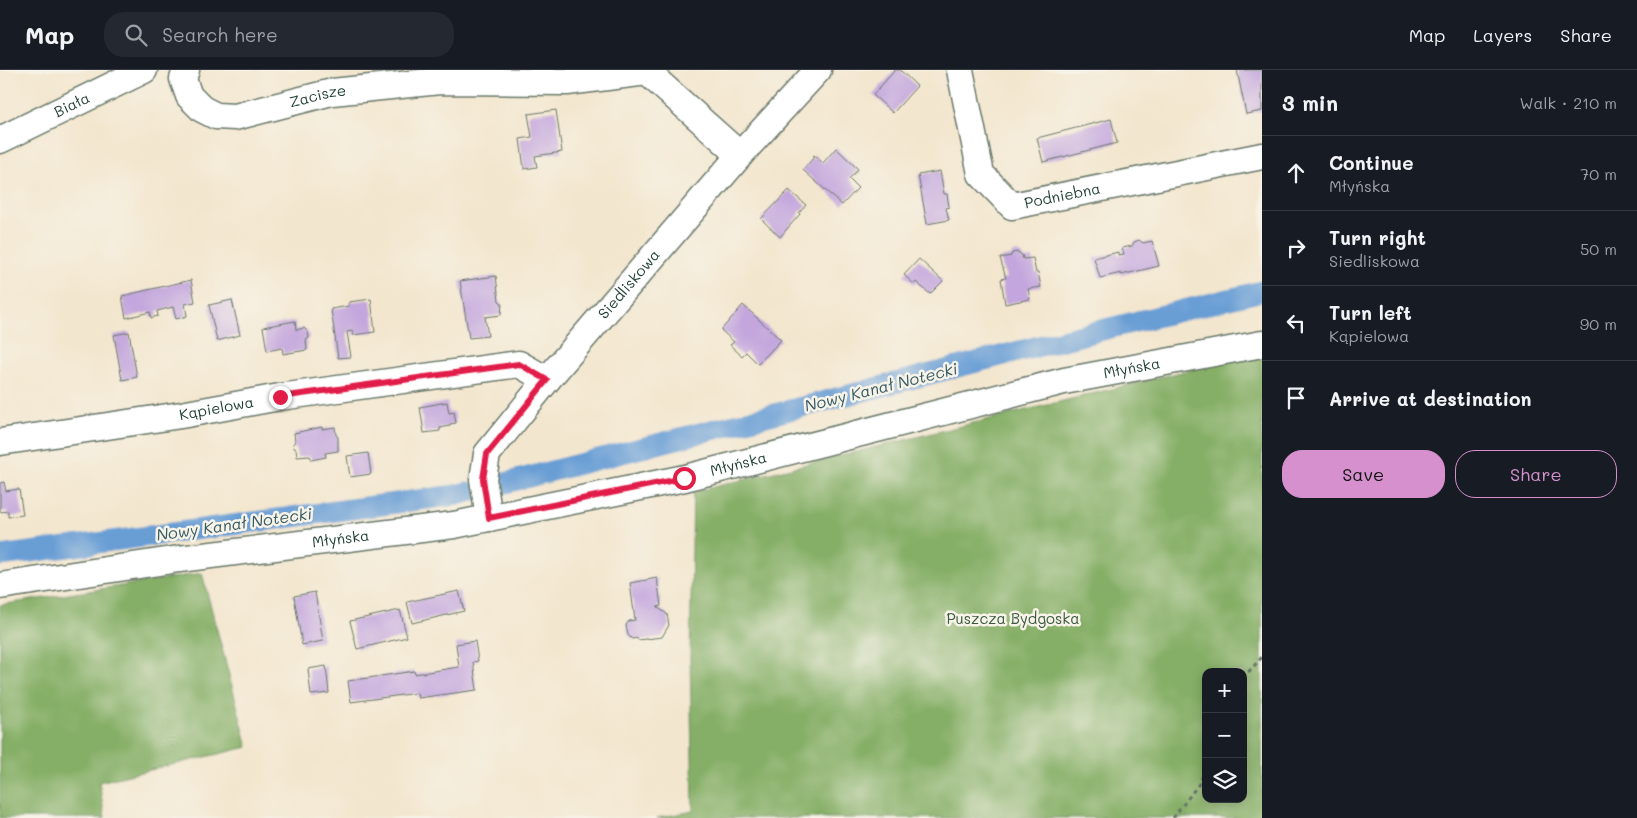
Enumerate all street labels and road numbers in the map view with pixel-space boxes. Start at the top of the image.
street label: Zacisze [287,80,347,112]
street label: Biała [50,87,93,121]
street label: Podniebna [1022,178,1102,212]
street label: Siedliskowa [593,245,664,323]
street label: Młyńska [1102,352,1162,382]
street label: Kąpielowa [177,391,255,424]
street label: Młyńska [708,447,768,480]
street label: Młyńska [311,525,370,551]

